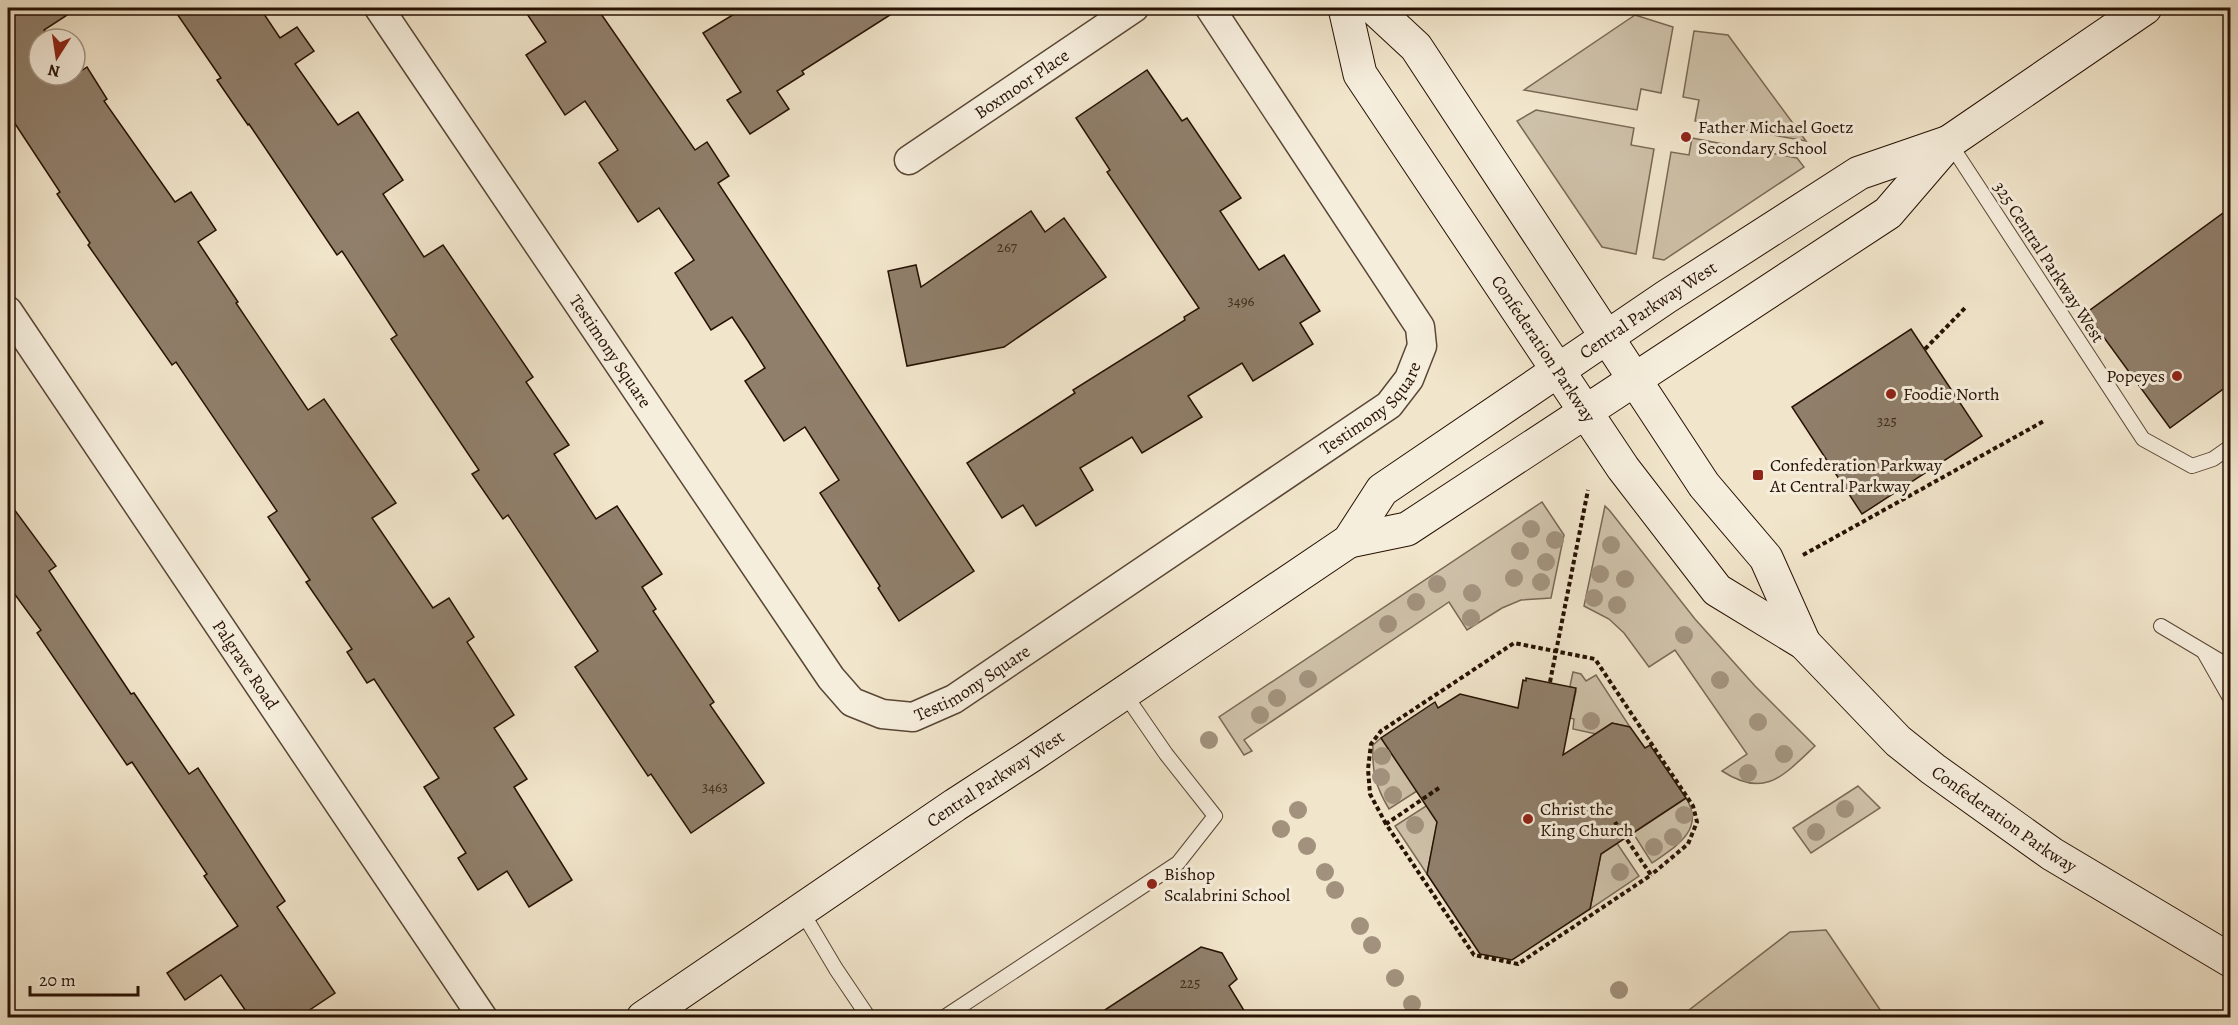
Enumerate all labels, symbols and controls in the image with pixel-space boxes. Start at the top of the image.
north arrow [27,27,87,87]
street label: Boxmoor Place [970,43,1074,124]
text: N [46,59,62,83]
place label: Father Michael Goetz Secondary School [1698,115,1854,160]
marker: Father Michael Goetz Secondary School [1679,130,1693,144]
street label: 325 Central Parkway West [1988,177,2110,347]
house number: 267 [997,237,1018,257]
street label: Central Parkway West [1575,255,1721,364]
street label: Confederation Parkway [1486,271,1602,428]
street label: Testimony Square [564,290,657,412]
house number: 3496 [1228,291,1254,311]
street label: Testimony Square [1315,358,1427,460]
place label: Popeyes [2106,364,2165,388]
marker: Popeyes [2170,369,2184,383]
place label: Foodie North [1903,382,2000,406]
marker: Foodie North [1884,387,1898,401]
house number: 325 [1877,411,1897,431]
place label: Confederation Parkway At Central Parkway [1769,453,1943,498]
marker: Confederation Parkway At Central Parkway [1751,468,1765,482]
street label: Palgrave Road [207,615,284,714]
street label: Testimony Square [911,639,1035,727]
street label: Central Parkway West [922,725,1069,833]
street label: Confederation Parkway [1927,760,2082,879]
house number: 3463 [702,777,728,797]
place label: Christ the King Church [1540,797,1634,842]
marker: Christ the King Church [1521,812,1535,826]
place label: Bishop Scalabrini School [1164,862,1291,907]
marker: Bishop Scalabrini School [1145,877,1159,891]
scale bar [30,959,138,997]
text: 20 m [39,968,76,992]
house number: 225 [1180,973,1200,993]

